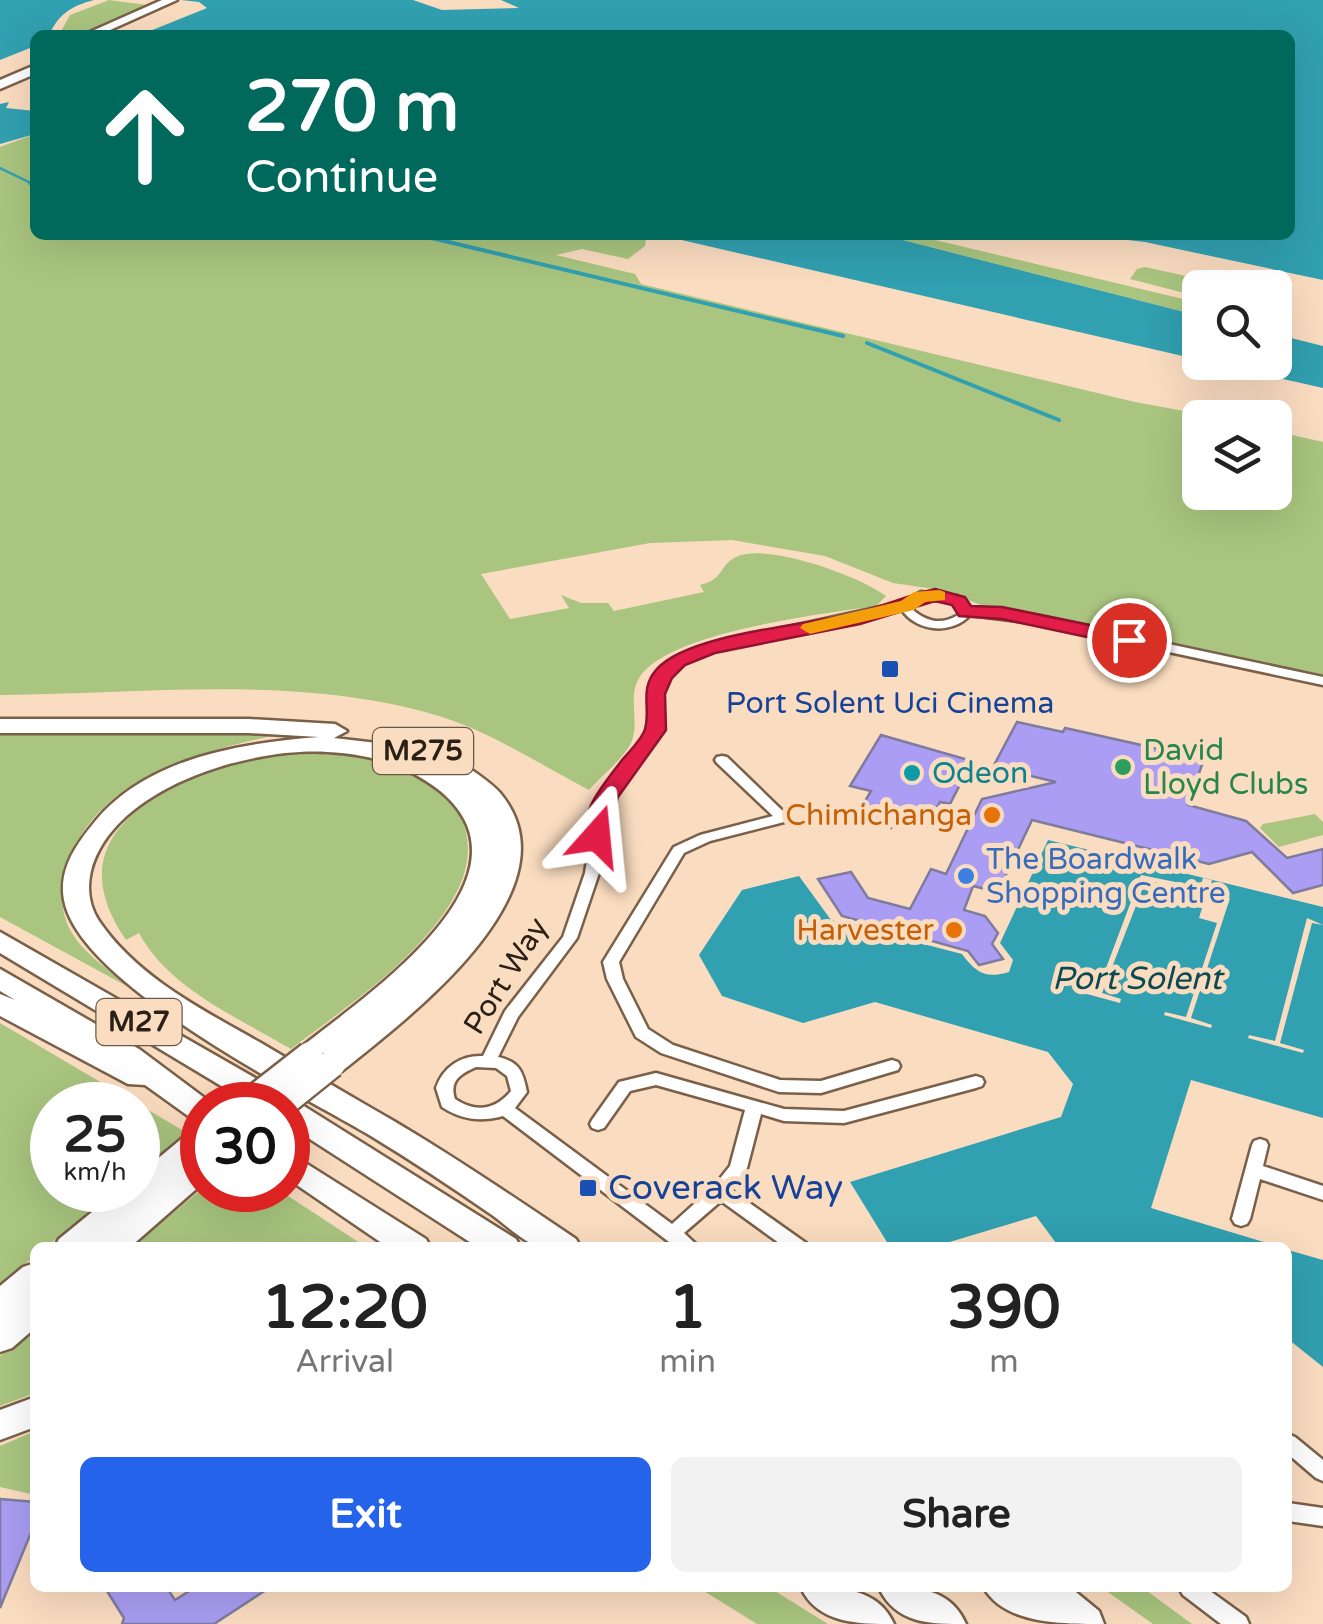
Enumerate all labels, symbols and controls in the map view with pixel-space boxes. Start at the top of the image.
text: 270 m [245,66,459,150]
icon: ahead [80,70,210,200]
text: Continue [245,151,438,205]
map controls [1182,270,1292,510]
button: search [1182,270,1292,380]
button: layers [1182,400,1292,510]
pin [1087,598,1172,683]
icon: arrive [1102,613,1157,668]
marker: Port Solent Uci Cinema [879,658,901,680]
place label: Port Solent Uci Cinema [726,685,1054,722]
road number: M275 [373,728,473,774]
place label: David Lloyd Clubs [1143,732,1308,803]
place label: Odeon [932,755,1028,792]
marker: David Lloyd Clubs [1112,756,1134,778]
marker: Odeon [901,762,923,784]
position arrow [545,784,649,888]
place label: Chimichanga [785,797,972,834]
marker: Chimichanga [981,804,1003,826]
place label: The Boardwalk Shopping Centre [986,841,1226,912]
marker: The Boardwalk Shopping Centre [955,865,977,887]
street label: Port Way [456,911,556,1041]
place label: Harvester [796,912,935,949]
marker: Harvester [943,919,965,941]
water label: Port Solent [1052,960,1226,998]
road number: M27 [96,999,182,1045]
speed limit sign: 30 [180,1082,310,1212]
text: 25 [64,1105,126,1165]
text: km/h [64,1157,126,1187]
place label: Coverack Way [608,1167,843,1209]
marker: Coverack Way [577,1177,599,1199]
text: 12:20 [261,1272,428,1344]
text: 1 [669,1272,706,1344]
text: 390 [947,1272,1061,1344]
text: Arrival [295,1343,394,1381]
text: min [659,1343,716,1381]
text: m [989,1343,1019,1381]
button: Exit [80,1457,651,1572]
button: Share [671,1457,1242,1572]

